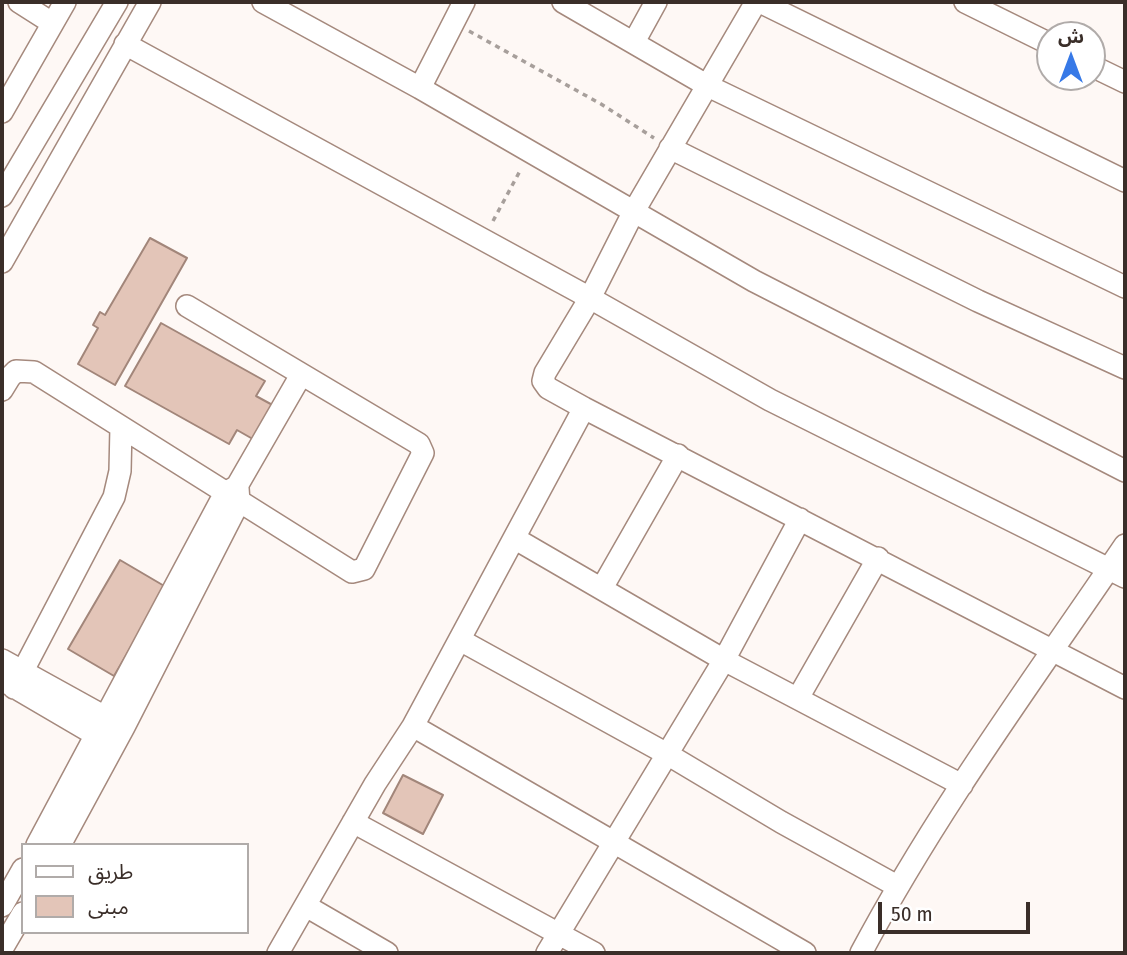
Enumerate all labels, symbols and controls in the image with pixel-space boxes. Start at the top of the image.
north arrow [1036,21,1106,91]
text: ش [1058,25,1084,48]
legend [21,843,248,934]
text: طريق [88,859,133,885]
scale bar [882,888,1034,932]
text: مبنى [88,894,129,920]
text: 50 m [891,901,933,927]

